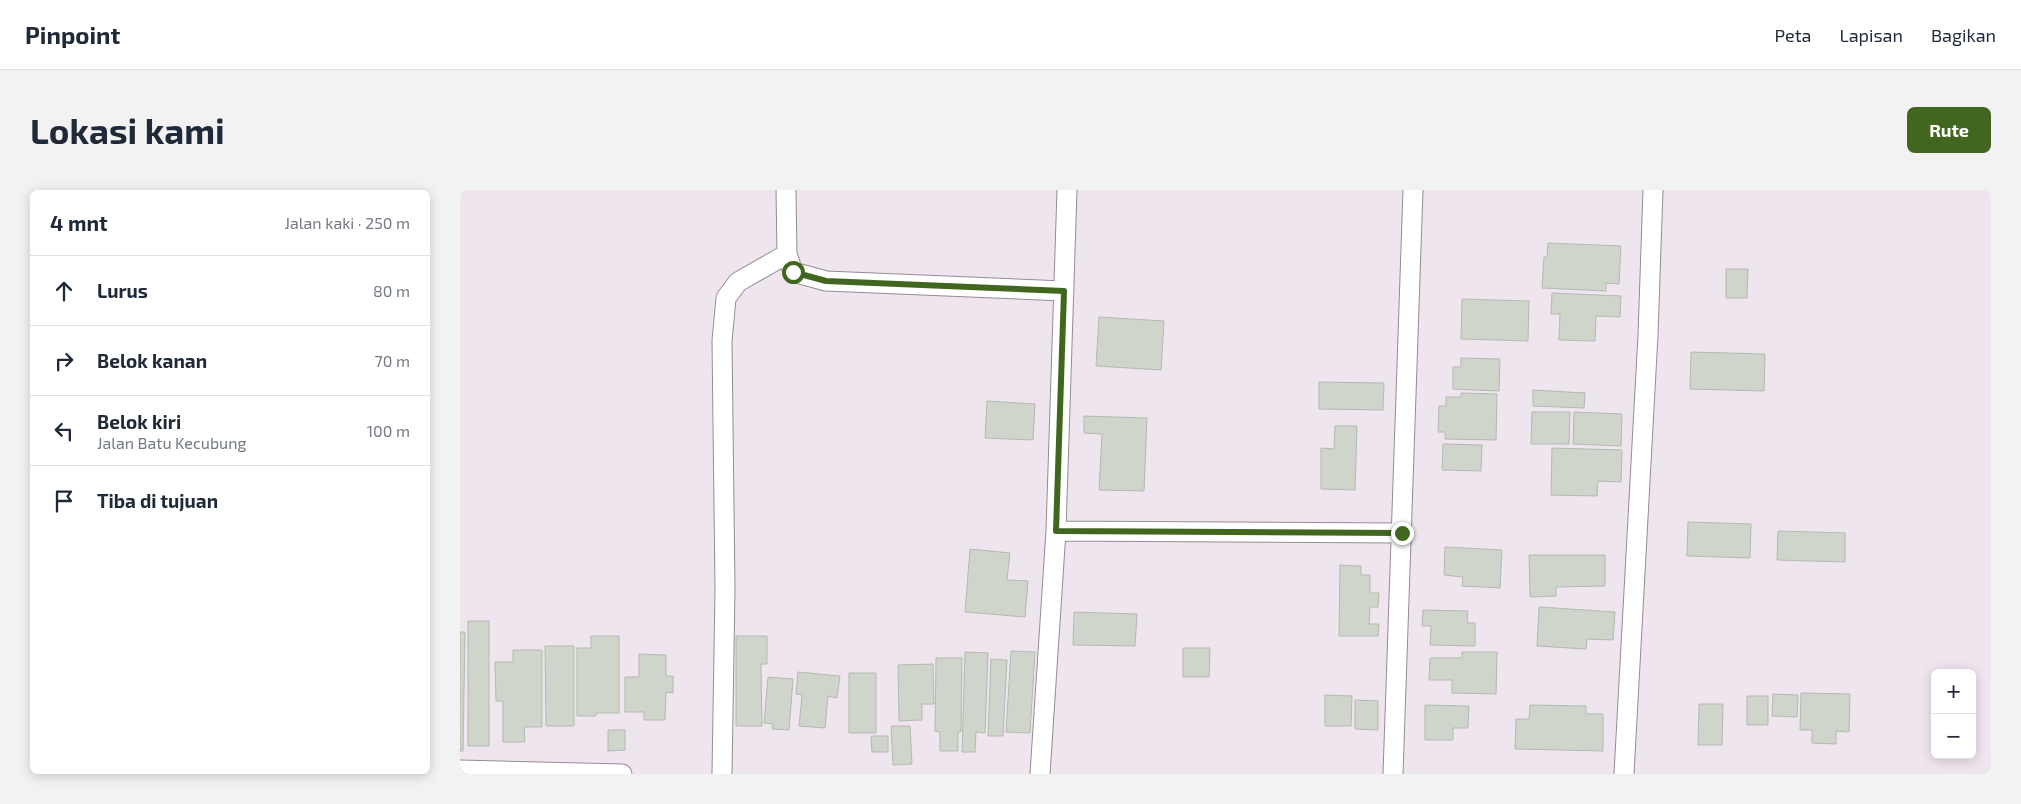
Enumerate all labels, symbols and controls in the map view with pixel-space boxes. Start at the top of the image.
text: Pinpoint [25,20,120,49]
text: Peta [1774,24,1811,46]
text: Lapisan [1839,24,1903,46]
text: Bagikan [1931,24,1996,46]
button: Rute [1907,107,1991,153]
text: Lokasi kami [30,109,225,151]
text: 4 mnt [50,210,108,235]
text: Jalan kaki · 250 m [285,213,410,232]
route start [782,261,805,284]
icon: ahead [50,277,78,305]
text: Lurus [97,279,148,302]
text: 80 m [373,281,410,300]
icon: right [50,347,78,375]
text: Belok kanan [97,349,207,372]
text: 70 m [375,351,410,370]
text: Belok kiri [97,410,181,433]
icon: left [50,417,78,445]
text: 100 m [367,421,410,440]
text: Jalan Batu Kecubung [97,433,246,452]
icon: arrive [50,487,78,515]
text: Tiba di tujuan [97,489,218,512]
route end [1391,522,1414,545]
map controls [1931,669,1976,759]
button: + [1931,669,1976,714]
button: − [1931,714,1976,759]

